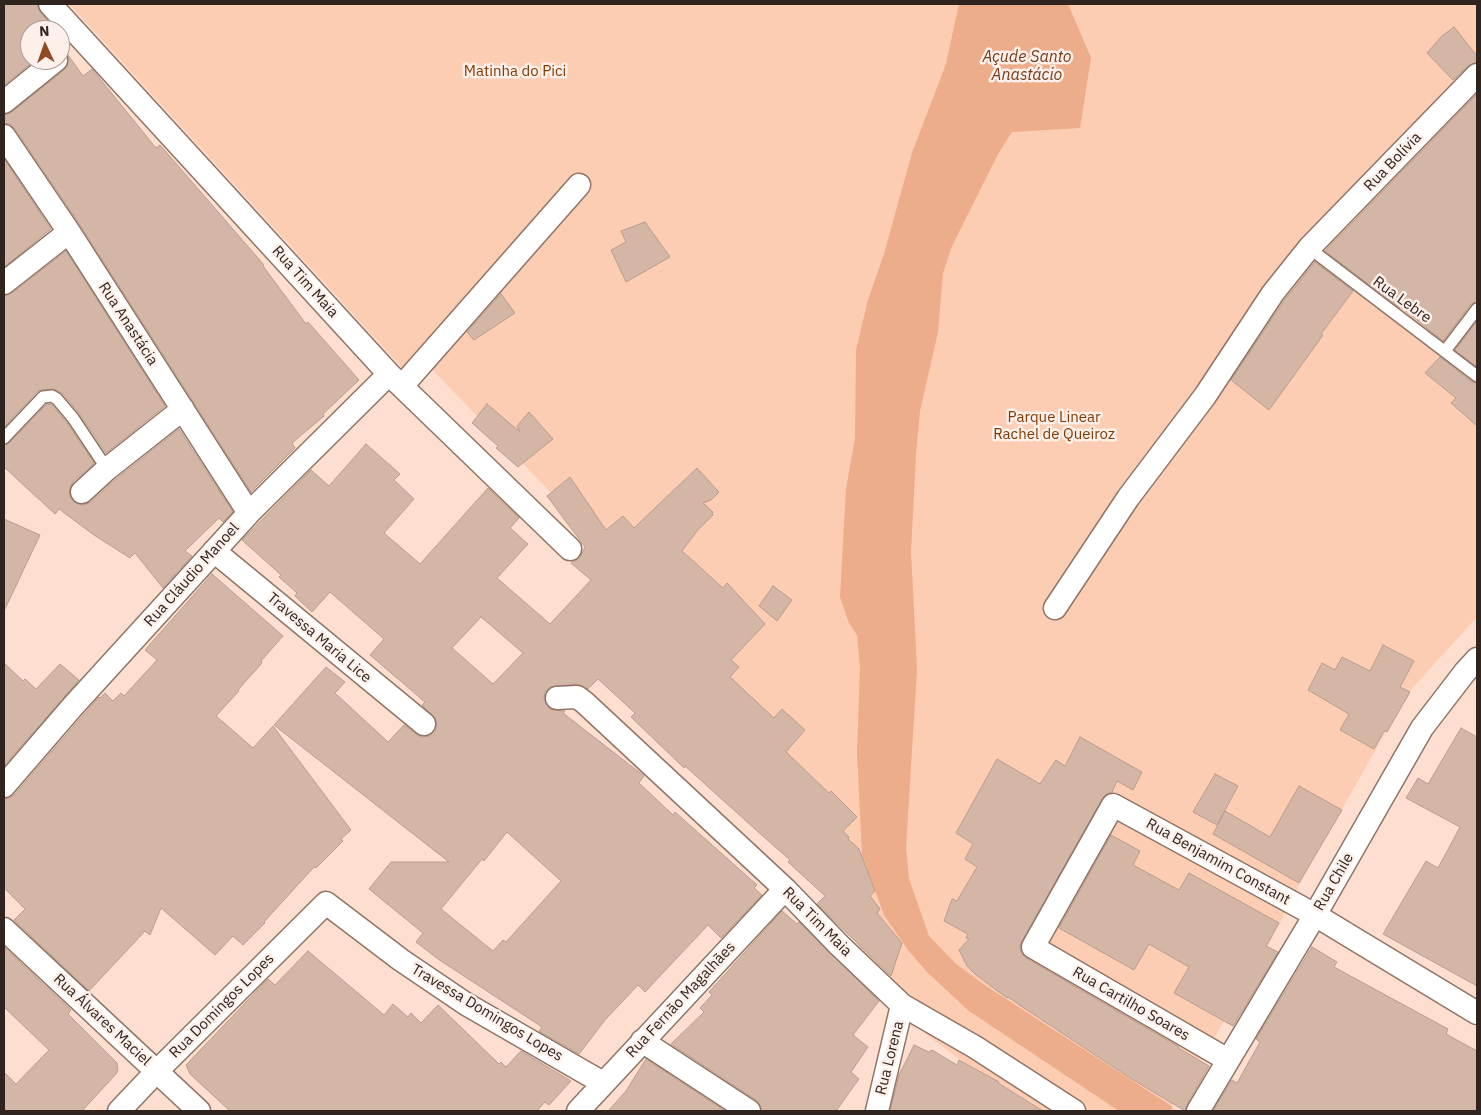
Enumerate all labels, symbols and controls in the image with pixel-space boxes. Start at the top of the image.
north arrow [20,20,70,70]
text: N [39,22,50,40]
water label: Açude Santo Anastácio [982,47,1072,85]
park label: Matinha do Pici [464,63,566,81]
street label: Rua Bolívia [1361,129,1425,195]
street label: Rua Tim Maia [268,242,342,322]
street label: Rua Lebre [1369,273,1435,327]
street label: Rua Anastácia [94,279,162,369]
park label: Parque Linear Rachel de Queiroz [993,409,1115,444]
street label: Rua Cláudio Manoel [141,519,243,631]
street label: Travessa Maria Lice [263,589,375,687]
street label: Rua Benjamim Constant [1143,815,1293,909]
street label: Rua Chile [1310,850,1358,914]
street label: Rua Tim Maia [779,884,855,960]
street label: Rua Fernão Magalhães [623,938,739,1062]
street label: Rua Domingos Lopes [166,950,278,1062]
street label: Travessa Domingos Lopes [408,961,566,1065]
street label: Rua Cartilho Soares [1069,963,1193,1045]
street label: Rua Álvares Maciel [50,970,154,1070]
street label: Rua Lorena [872,1019,908,1097]

